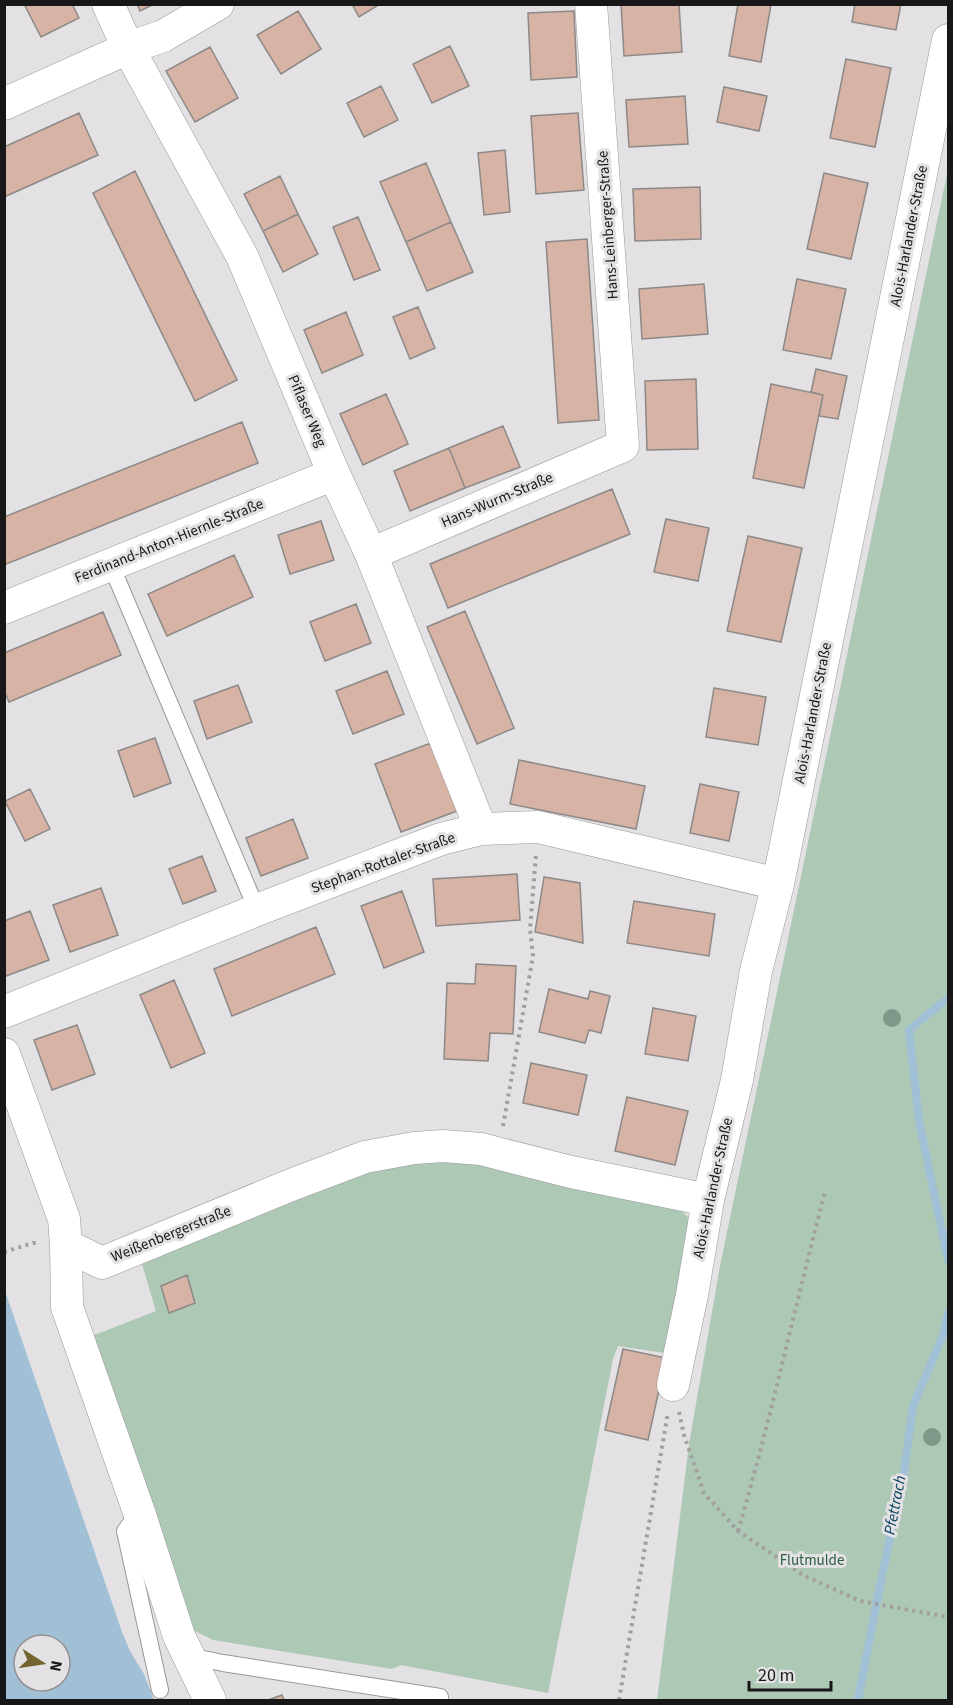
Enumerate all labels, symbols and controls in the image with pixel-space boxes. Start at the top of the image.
street label: Hans-Leinberger-Straße [592,150,624,300]
street label: Alois-Harlander-Straße [885,164,933,308]
street label: Piflaser Weg [282,372,332,451]
street label: Hans-Wurm-Straße [438,467,556,533]
street label: Ferdinand-Anton-Hiernle-Straße [71,493,267,589]
street label: Alois-Harlander-Straße [789,641,837,785]
street label: Stephan-Rottaler-Straße [308,827,458,899]
street label: Alois-Harlander-Straße [688,1116,738,1260]
street label: Weißenbergerstraße [108,1200,234,1268]
water label: Pfettrach [878,1473,912,1537]
park label: Flutmulde [780,1550,844,1571]
north arrow [12,1633,72,1693]
scale bar [749,1654,832,1692]
text: N [44,1658,68,1673]
text: 20 m [758,1663,794,1688]

